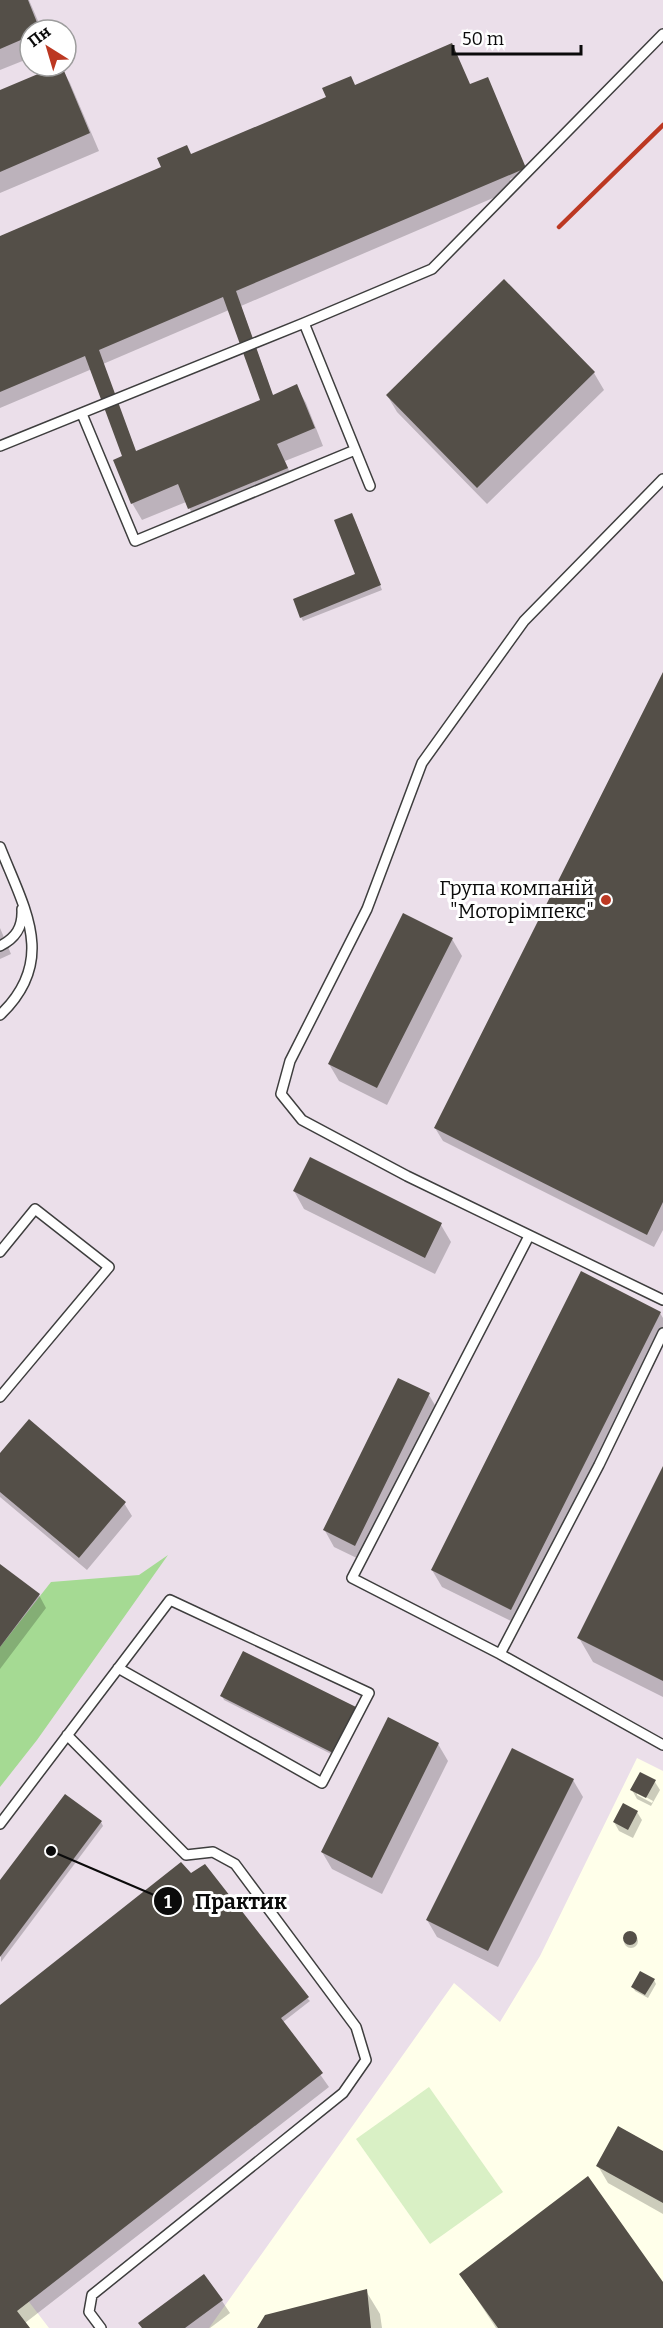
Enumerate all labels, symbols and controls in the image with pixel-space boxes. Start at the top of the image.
north arrow [18,18,78,78]
scale bar [453,18,580,56]
text: Пн [24,22,54,51]
text: 50 m [462,28,504,50]
place label: Група компаній "Моторімпекс" [439,876,594,923]
marker: Група компаній "Моторімпекс" [599,893,613,907]
callout: Практик [153,1882,298,1921]
text: Практик [195,1889,287,1915]
text: 1 [164,1891,172,1913]

